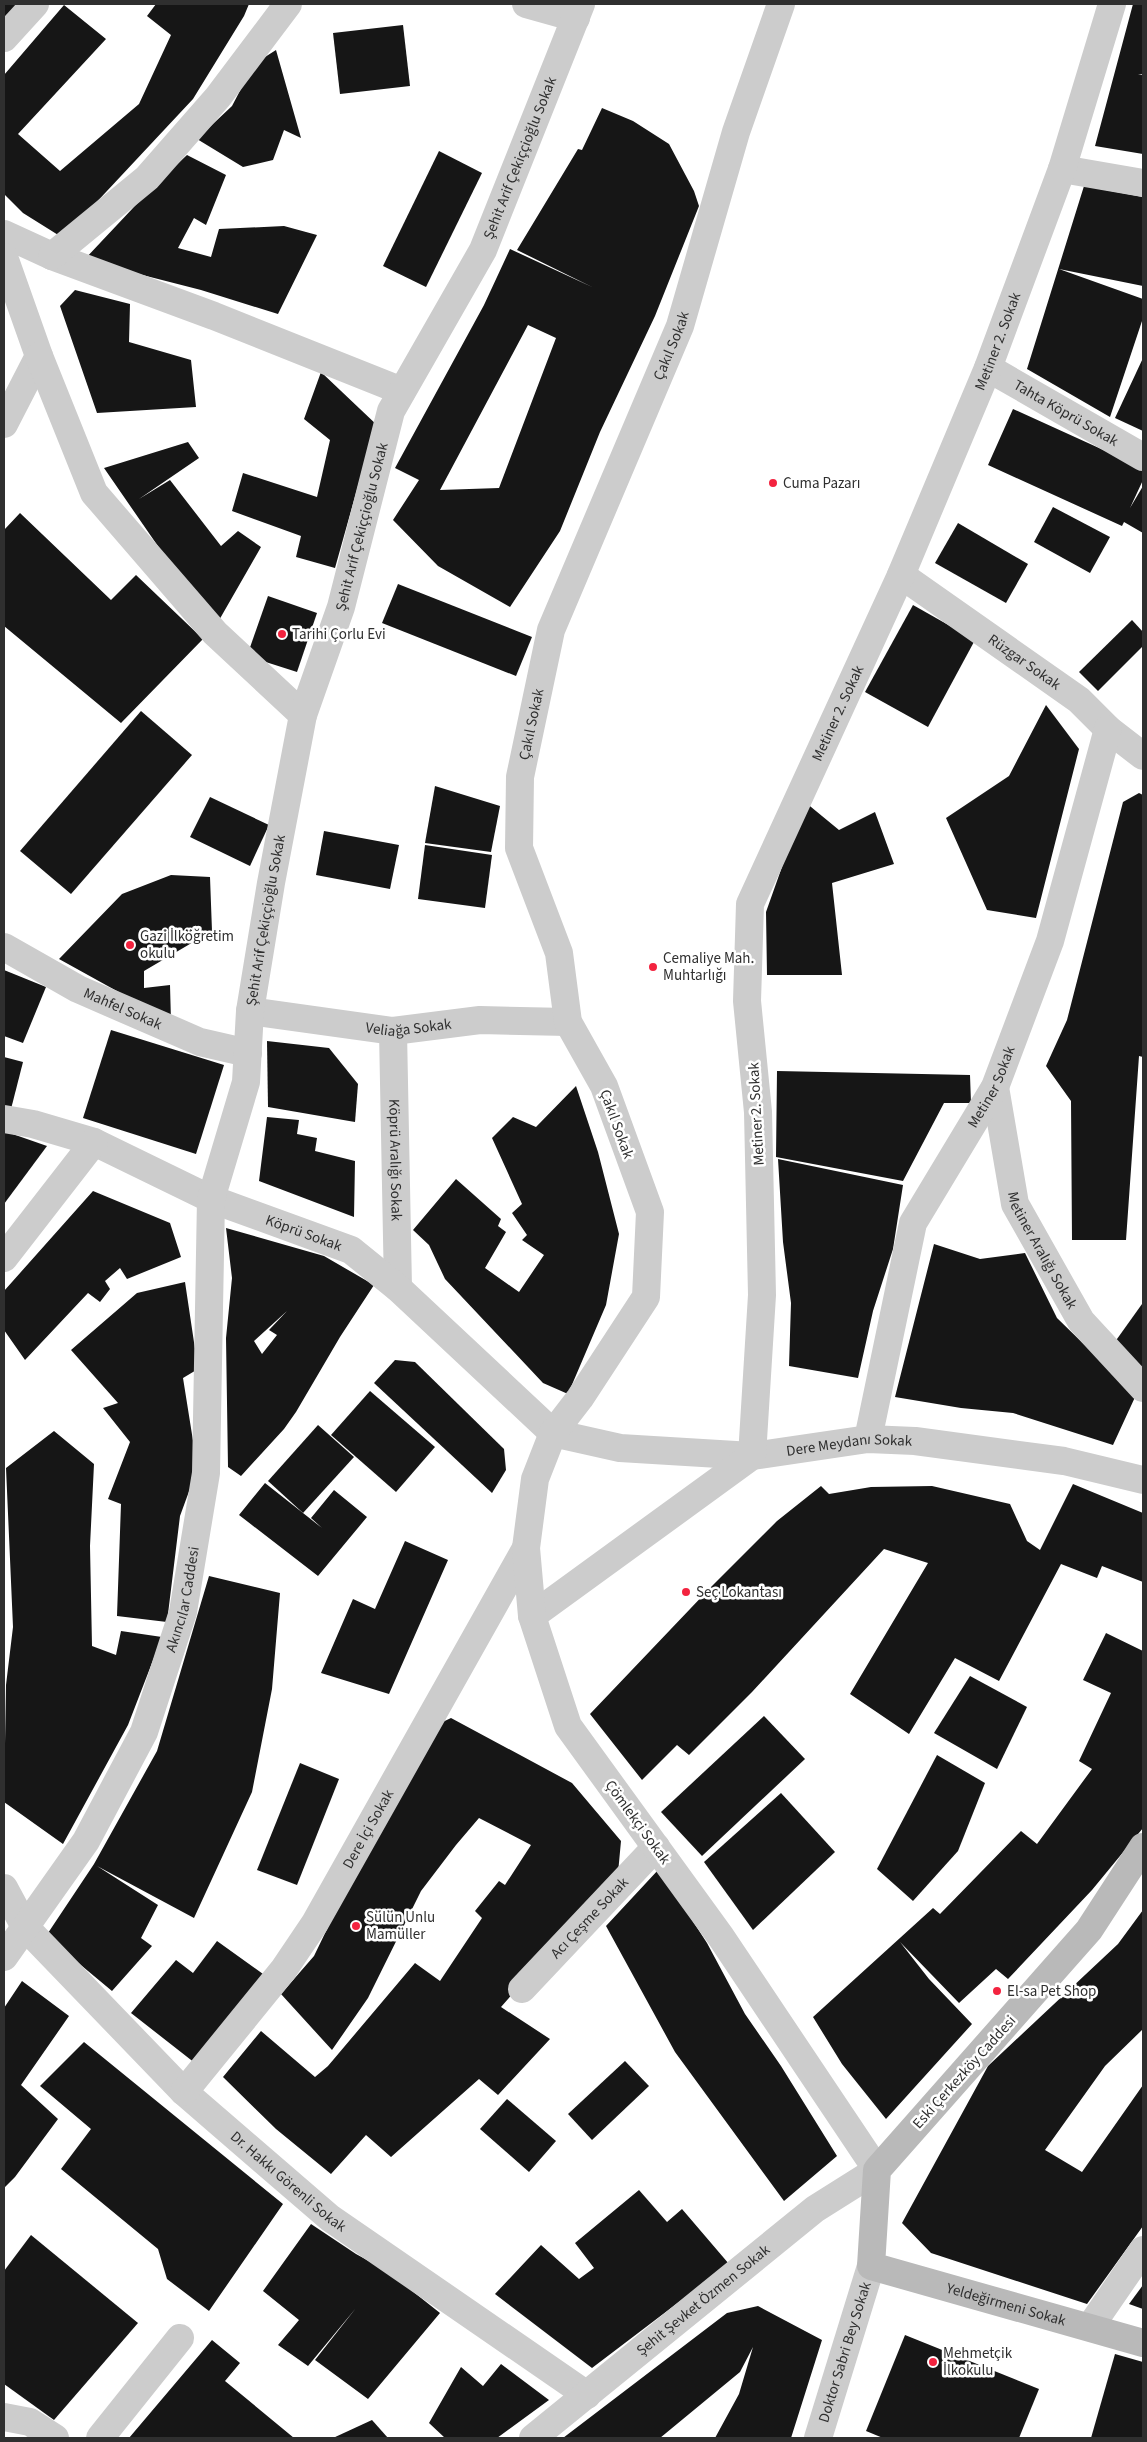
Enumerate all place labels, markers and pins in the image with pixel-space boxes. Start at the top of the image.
place label: Cuma Pazarı [783,473,861,494]
marker: Cuma Pazarı [767,477,779,489]
place label: Tarihi Çorlu Evi [292,624,386,645]
marker: Tarihi Çorlu Evi [276,628,288,640]
place label: Gazi İlköğretim okulu [140,926,234,964]
marker: Gazi İlköğretim okulu [124,939,136,951]
place label: Cemaliye Mah. Muhtarlığı [663,948,754,986]
marker: Cemaliye Mah. Muhtarlığı [647,961,659,973]
place label: Seç Lokantası [696,1582,782,1603]
marker: Seç Lokantası [680,1586,692,1598]
place label: Sülün Unlu Mamüller [366,1907,435,1945]
marker: Sülün Unlu Mamüller [350,1920,362,1932]
place label: El-sa Pet Shop [1007,1981,1096,2002]
marker: El-sa Pet Shop [991,1985,1003,1997]
place label: Mehmetçik İlkokulu [943,2343,1013,2381]
marker: Mehmetçik İlkokulu [927,2356,939,2368]

